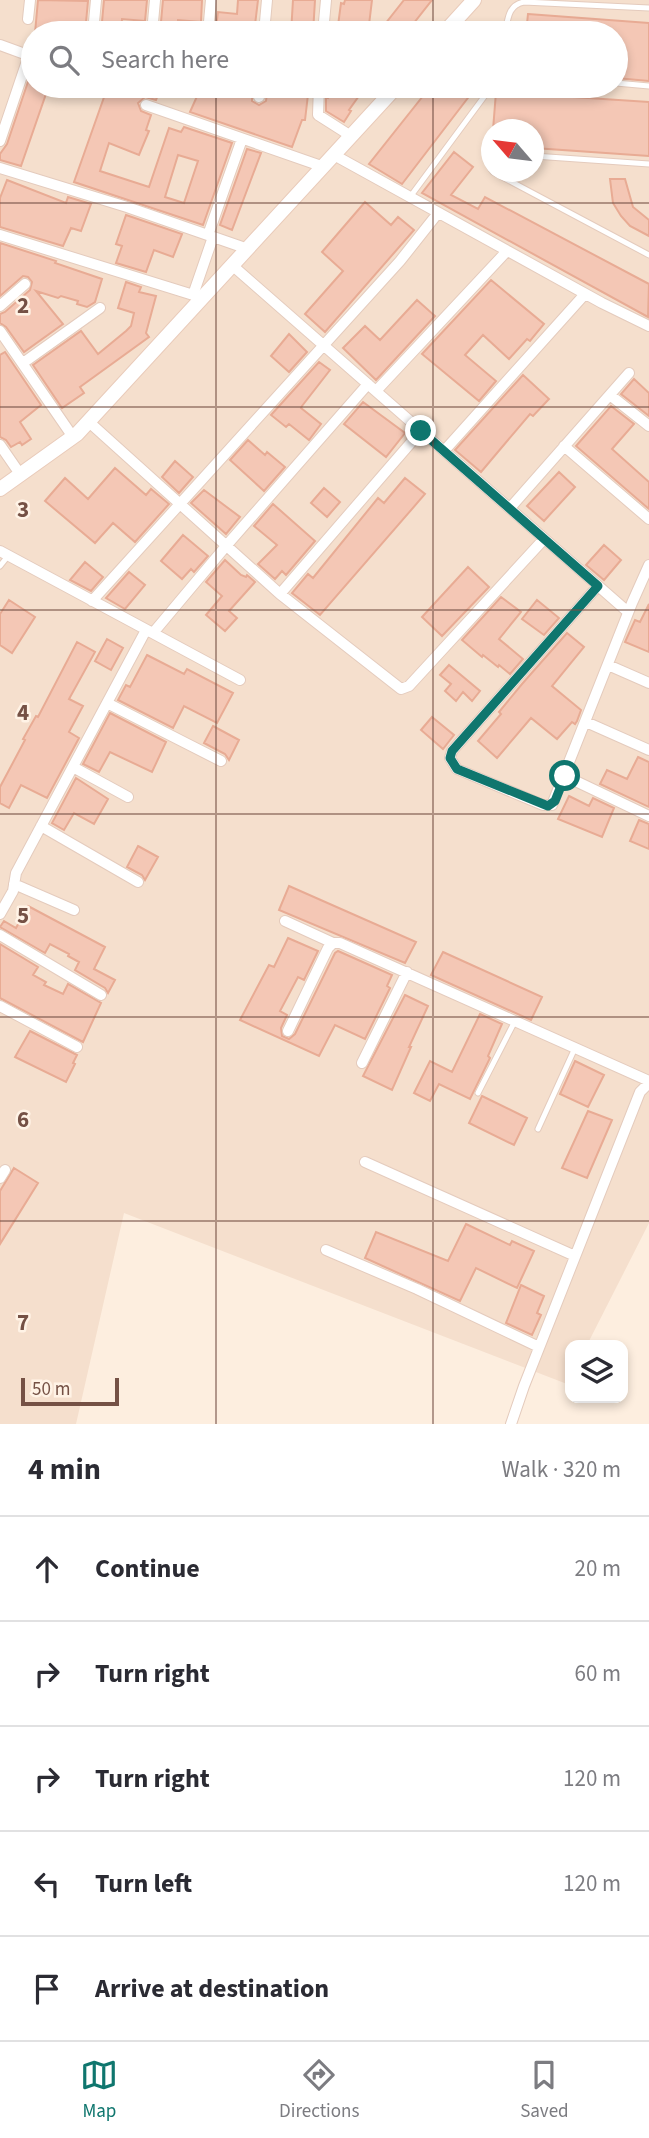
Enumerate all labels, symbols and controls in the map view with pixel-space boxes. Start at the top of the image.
search box [21,21,628,98]
icon: search [45,41,83,79]
text: Search here [101,41,229,78]
north arrow [481,119,544,182]
text: 2 [17,289,29,322]
route end [405,415,436,446]
text: 3 [17,493,29,526]
text: 4 [17,696,29,729]
route start [549,760,580,791]
text: 5 [17,899,29,932]
text: 6 [17,1103,29,1136]
text: 7 [17,1306,29,1339]
map controls [565,1340,628,1403]
button: layers [565,1340,628,1403]
scale bar [21,1375,119,1407]
text: 50 m [32,1376,70,1403]
text: 4 min [28,1448,101,1491]
text: Walk · 320 m [502,1453,621,1486]
icon: ahead [28,1550,66,1588]
text: Continue [95,1550,200,1587]
text: 20 m [574,1552,621,1585]
icon: right [28,1655,66,1693]
text: Turn right [95,1655,210,1692]
text: 60 m [574,1657,621,1690]
icon: right [28,1760,66,1798]
text: Turn right [95,1760,210,1797]
text: 120 m [563,1762,621,1795]
icon: left [28,1865,66,1903]
text: Turn left [95,1865,192,1902]
text: 120 m [563,1867,621,1900]
icon: arrive [28,1970,66,2008]
text: Arrive at destination [95,1970,329,2007]
tab: Map [80,2056,118,2125]
tab: Directions [279,2056,359,2125]
tab: Saved [520,2056,569,2125]

